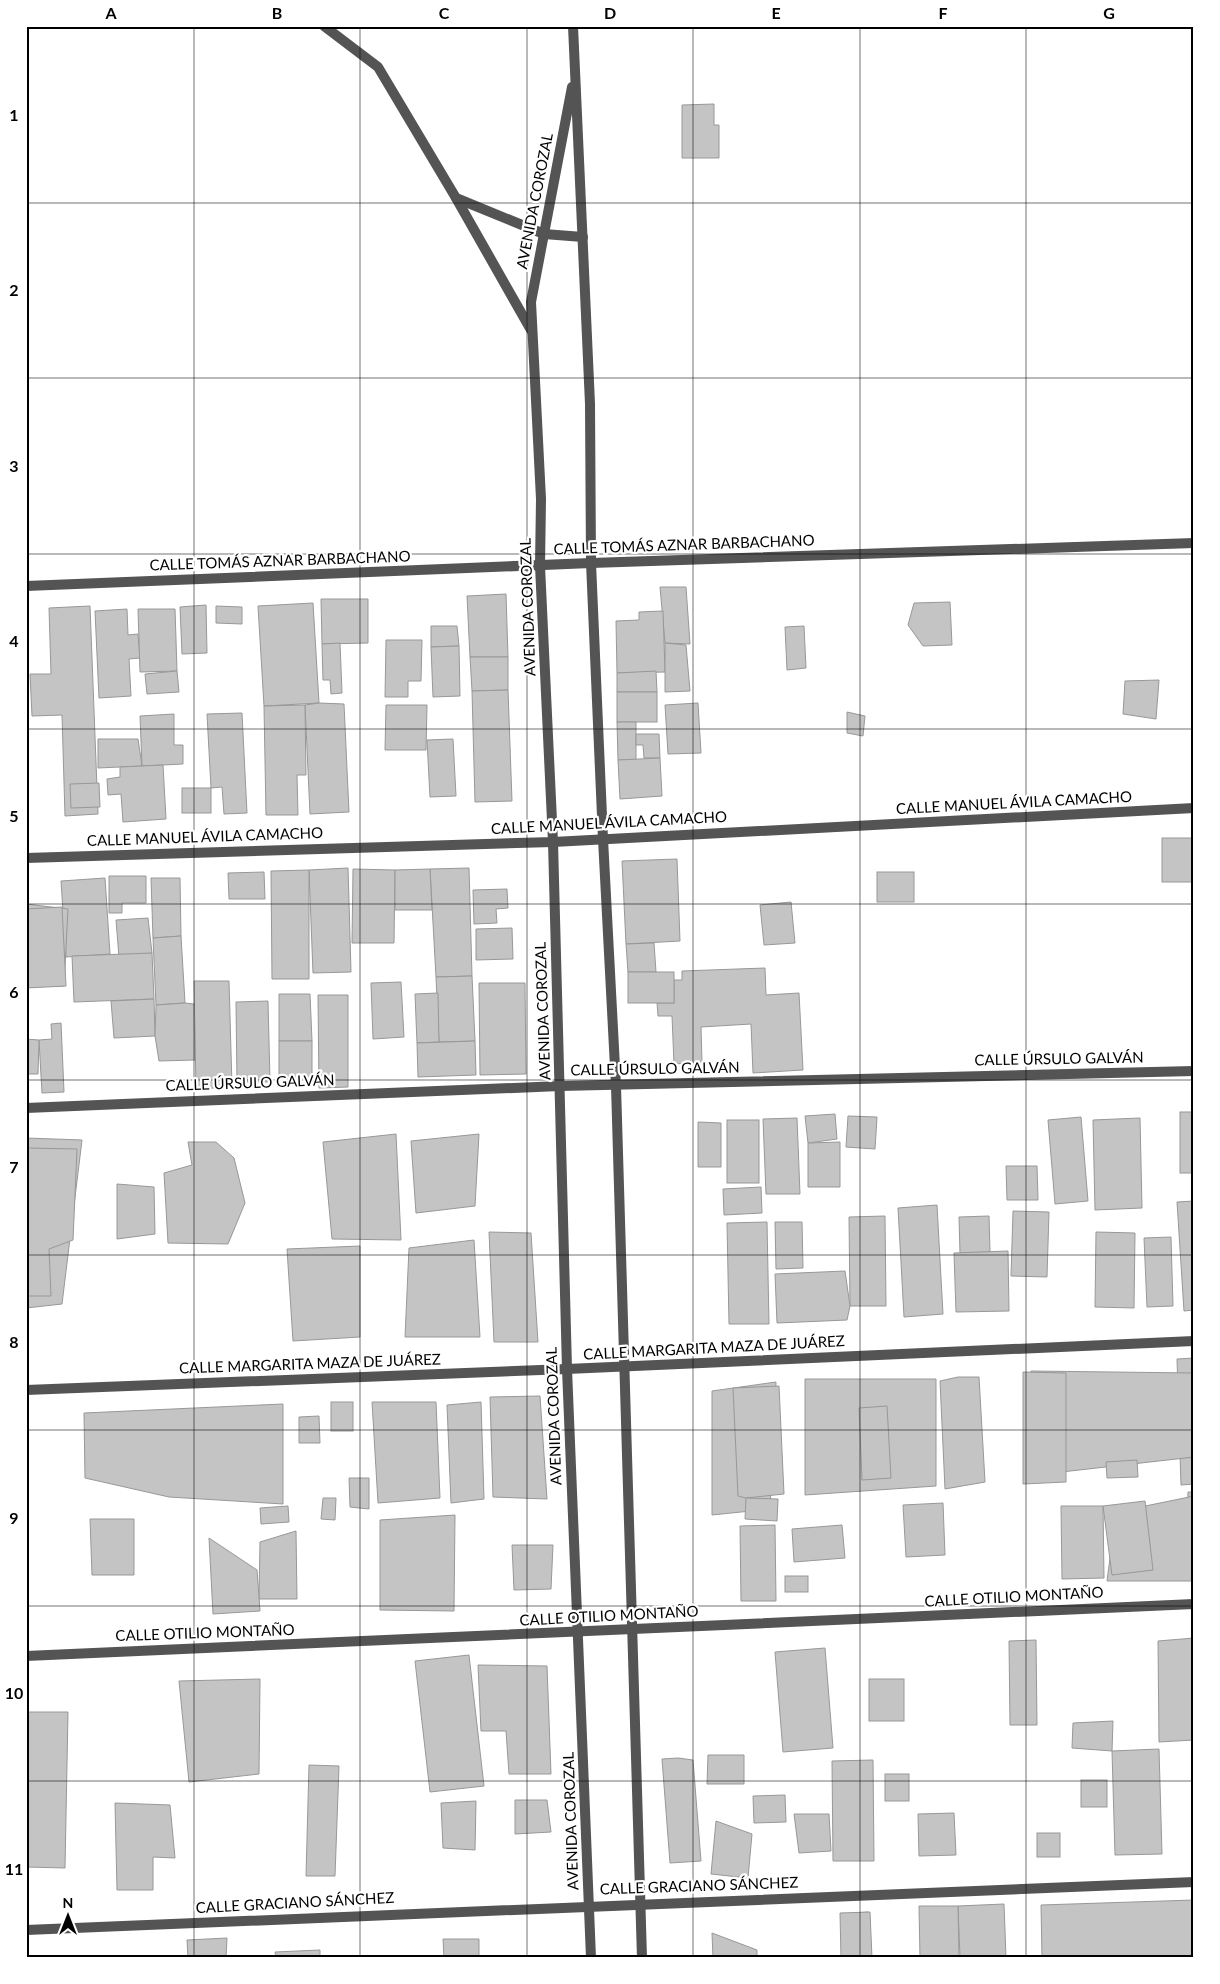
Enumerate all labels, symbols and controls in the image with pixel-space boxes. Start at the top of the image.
text: A [104,3,117,22]
text: B [272,3,282,22]
text: C [439,3,450,22]
text: D [604,3,616,22]
text: E [771,3,781,22]
text: F [938,3,948,22]
text: G [1103,3,1115,22]
text: 1 [9,105,19,124]
street label: AVENIDA COROZAL [512,131,556,270]
text: 2 [9,280,19,299]
text: 3 [9,456,19,475]
street label: CALLE TOMÁS AZNAR BARBACHANO [553,530,815,558]
street label: AVENIDA COROZAL [516,537,538,676]
street label: CALLE TOMÁS AZNAR BARBACHANO [149,546,411,574]
text: 4 [9,631,19,650]
street label: CALLE MANUEL ÁVILA CAMACHO [896,787,1132,817]
text: 5 [9,806,19,825]
street label: CALLE MANUEL ÁVILA CAMACHO [491,807,727,837]
street label: CALLE MANUEL ÁVILA CAMACHO [87,823,323,849]
street label: AVENIDA COROZAL [531,941,553,1080]
text: 6 [9,982,19,1001]
street label: CALLE ÚRSULO GALVÁN [974,1048,1144,1068]
street label: CALLE ÚRSULO GALVÁN [570,1058,740,1078]
street label: CALLE ÚRSULO GALVÁN [165,1070,335,1094]
text: 7 [9,1157,19,1176]
street label: CALLE MARGARITA MAZA DE JUÁREZ [583,1331,845,1363]
text: 8 [9,1332,19,1351]
street label: AVENIDA COROZAL [542,1346,564,1485]
street label: CALLE MARGARITA MAZA DE JUÁREZ [179,1349,441,1377]
text: 9 [9,1508,19,1527]
street label: CALLE OTILIO MONTAÑO [924,1582,1104,1610]
street label: CALLE OTILIO MONTAÑO [519,1601,699,1629]
street label: CALLE OTILIO MONTAÑO [115,1620,295,1644]
text: 10 [5,1683,23,1702]
street label: AVENIDA COROZAL [559,1751,581,1890]
text: 11 [5,1859,23,1878]
street label: CALLE GRACIANO SÁNCHEZ [599,1873,799,1897]
street label: CALLE GRACIANO SÁNCHEZ [195,1888,395,1916]
north arrow [42,1892,92,1942]
text: N [63,1894,73,1911]

